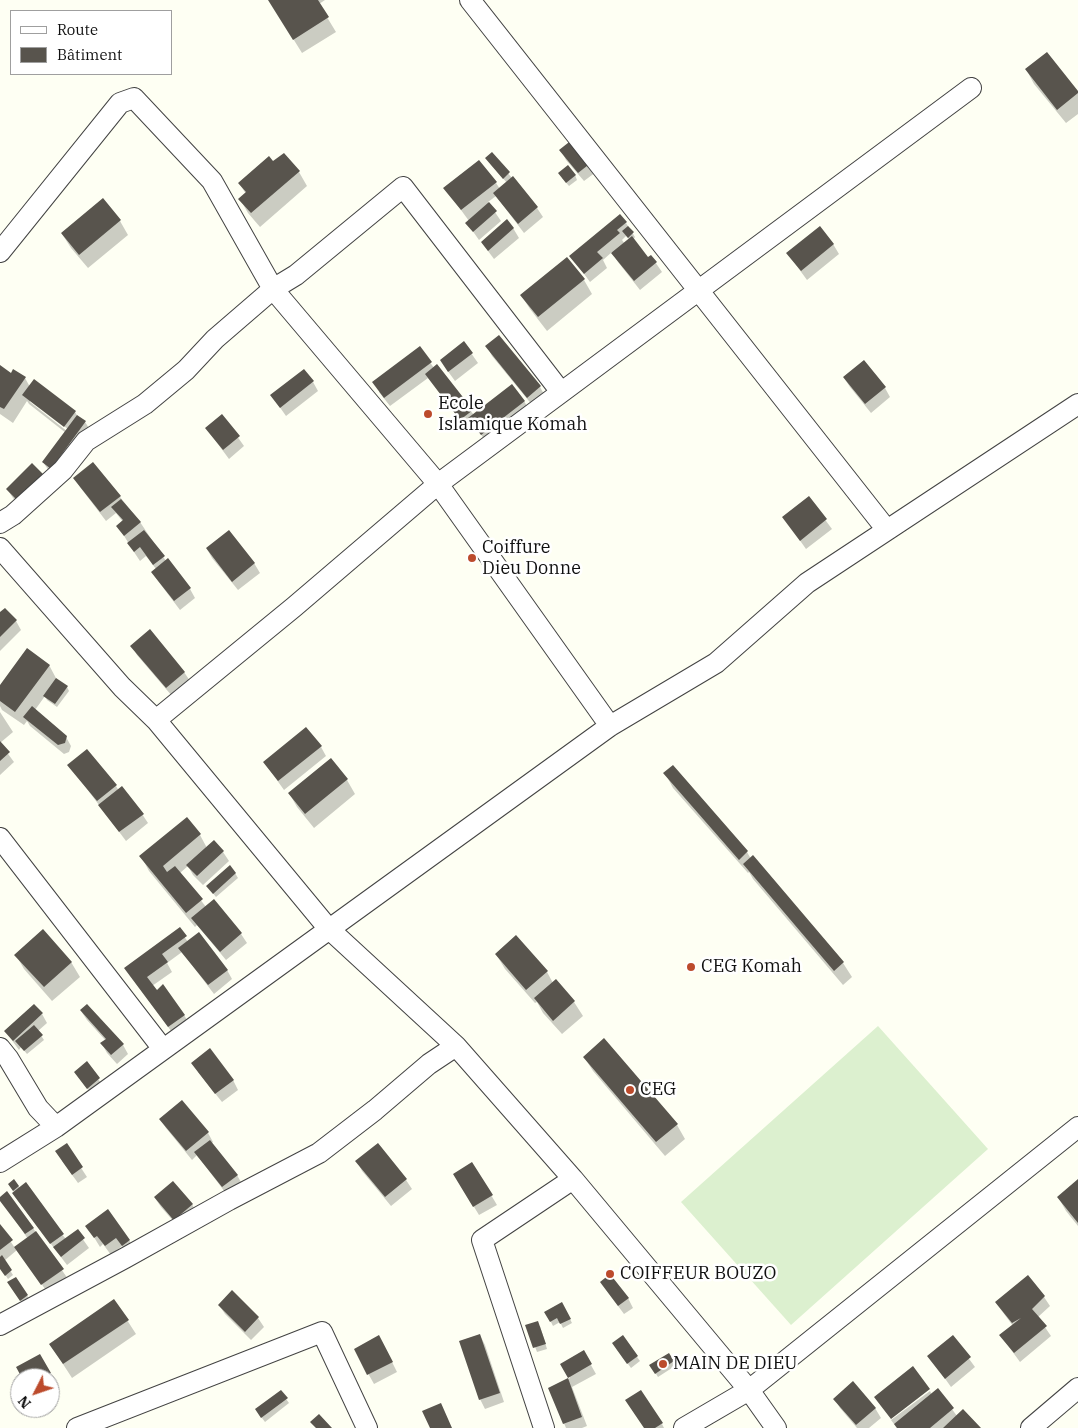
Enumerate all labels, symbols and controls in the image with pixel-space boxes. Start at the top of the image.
legend [10,10,172,75]
text: Route [57,20,98,39]
text: Bâtiment [57,45,122,64]
place label: Ecole Islamique Komah [438,393,587,436]
marker: Ecole Islamique Komah [422,408,434,420]
place label: Coiffure Dieu Donne [482,537,581,580]
marker: Coiffure Dieu Donne [466,552,478,564]
place label: CEG Komah [701,956,802,978]
marker: CEG Komah [685,961,697,973]
place label: CEG [640,1079,676,1101]
marker: CEG [624,1084,636,1096]
place label: COIFFEUR BOUZO [620,1263,776,1285]
marker: COIFFEUR BOUZO [604,1268,616,1280]
place label: MAIN DE DIEU [673,1353,798,1375]
marker: MAIN DE DIEU [657,1358,669,1370]
north arrow [10,1368,60,1418]
text: N [14,1392,35,1412]

